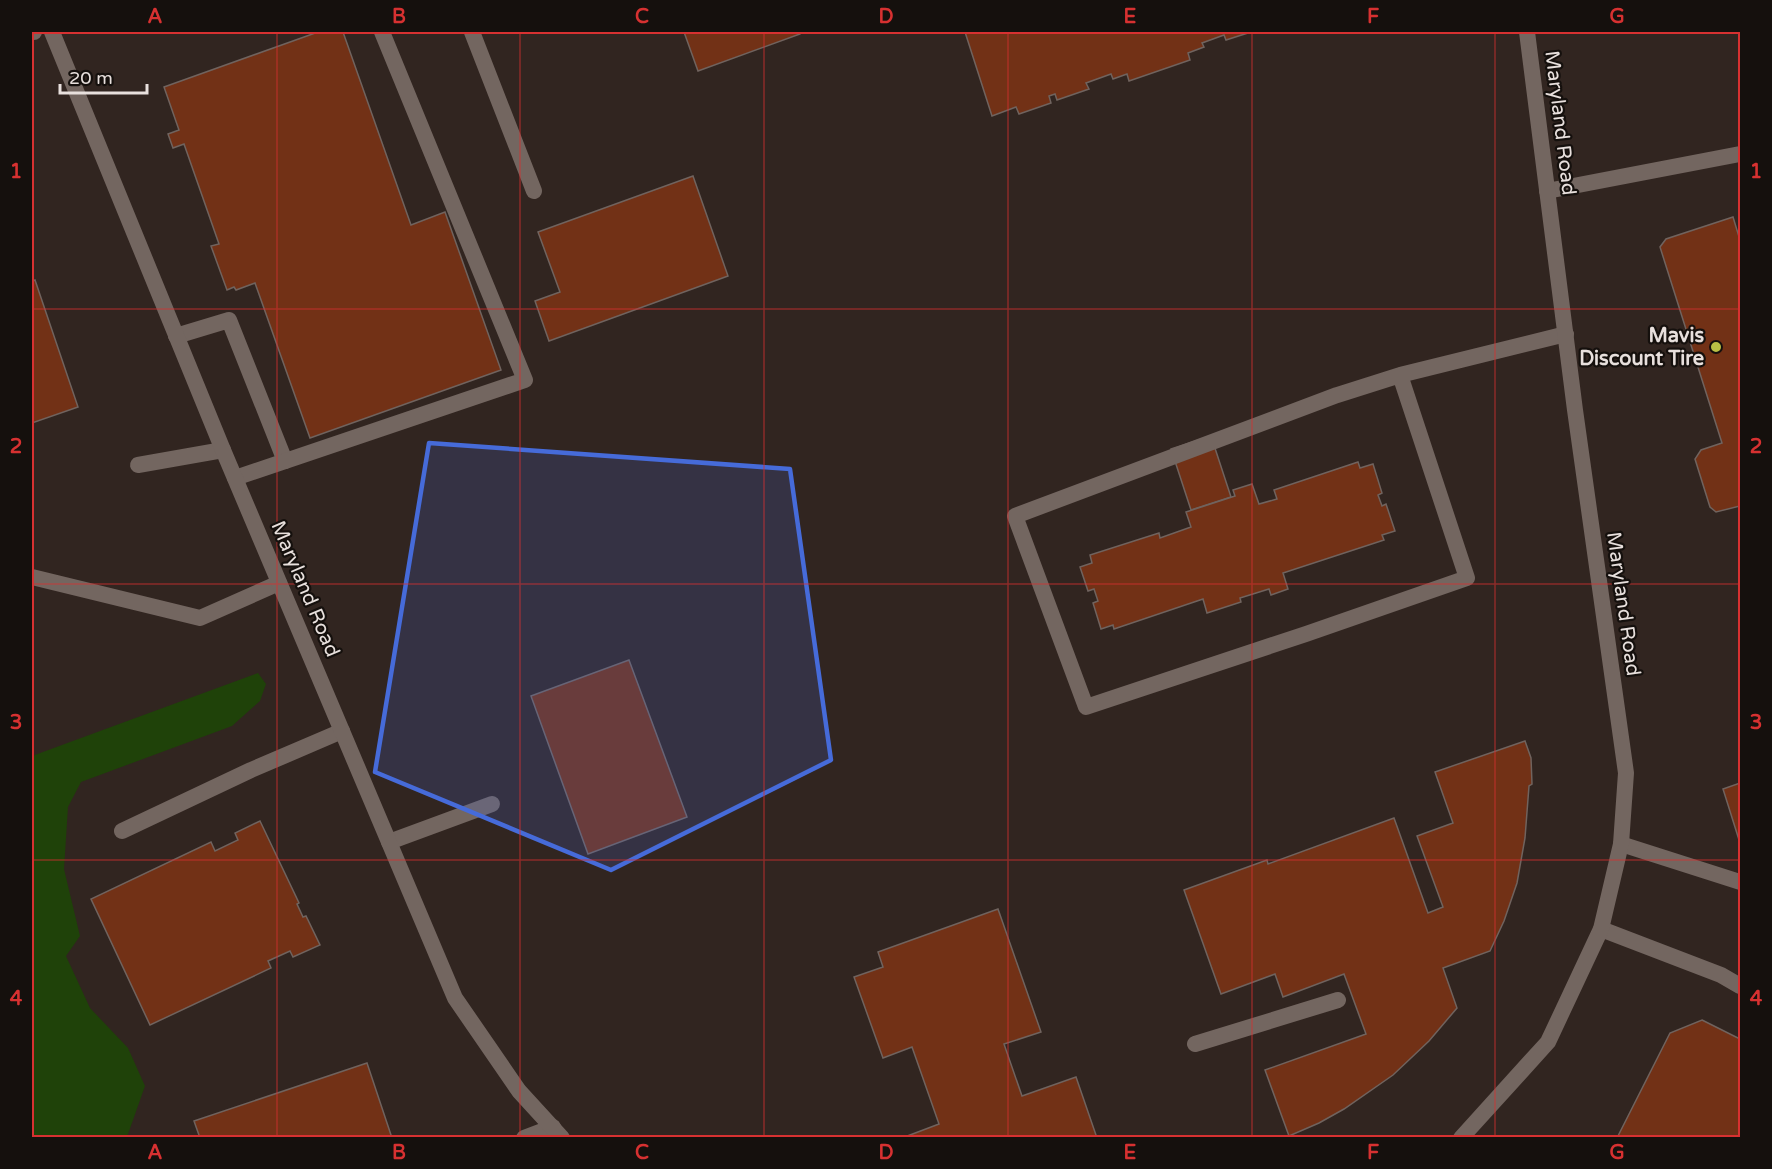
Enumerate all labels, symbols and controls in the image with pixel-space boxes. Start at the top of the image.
text: A [148,5,163,29]
text: B [392,5,406,29]
text: C [635,5,649,29]
text: D [878,5,894,29]
text: E [1124,5,1137,29]
text: F [1367,5,1379,29]
text: G [1609,5,1625,29]
street label: Maryland Road [1539,49,1581,197]
scale bar [60,57,147,95]
text: 20 m [69,67,113,89]
text: 1 [10,160,22,184]
text: 1 [1750,160,1762,184]
place label: Mavis Discount Tire [1579,324,1704,371]
marker: Mavis Discount Tire [1709,340,1723,354]
text: 2 [10,435,22,459]
text: 2 [1750,435,1762,459]
street label: Maryland Road [266,517,344,661]
street label: Maryland Road [1601,530,1645,678]
text: 3 [10,711,22,735]
text: 3 [1750,711,1762,735]
text: 4 [10,987,23,1011]
text: 4 [1750,987,1763,1011]
text: A [148,1141,163,1165]
text: B [392,1141,406,1165]
text: C [635,1141,649,1165]
text: D [878,1141,894,1165]
text: E [1124,1141,1137,1165]
text: F [1367,1141,1379,1165]
text: G [1609,1141,1625,1165]

